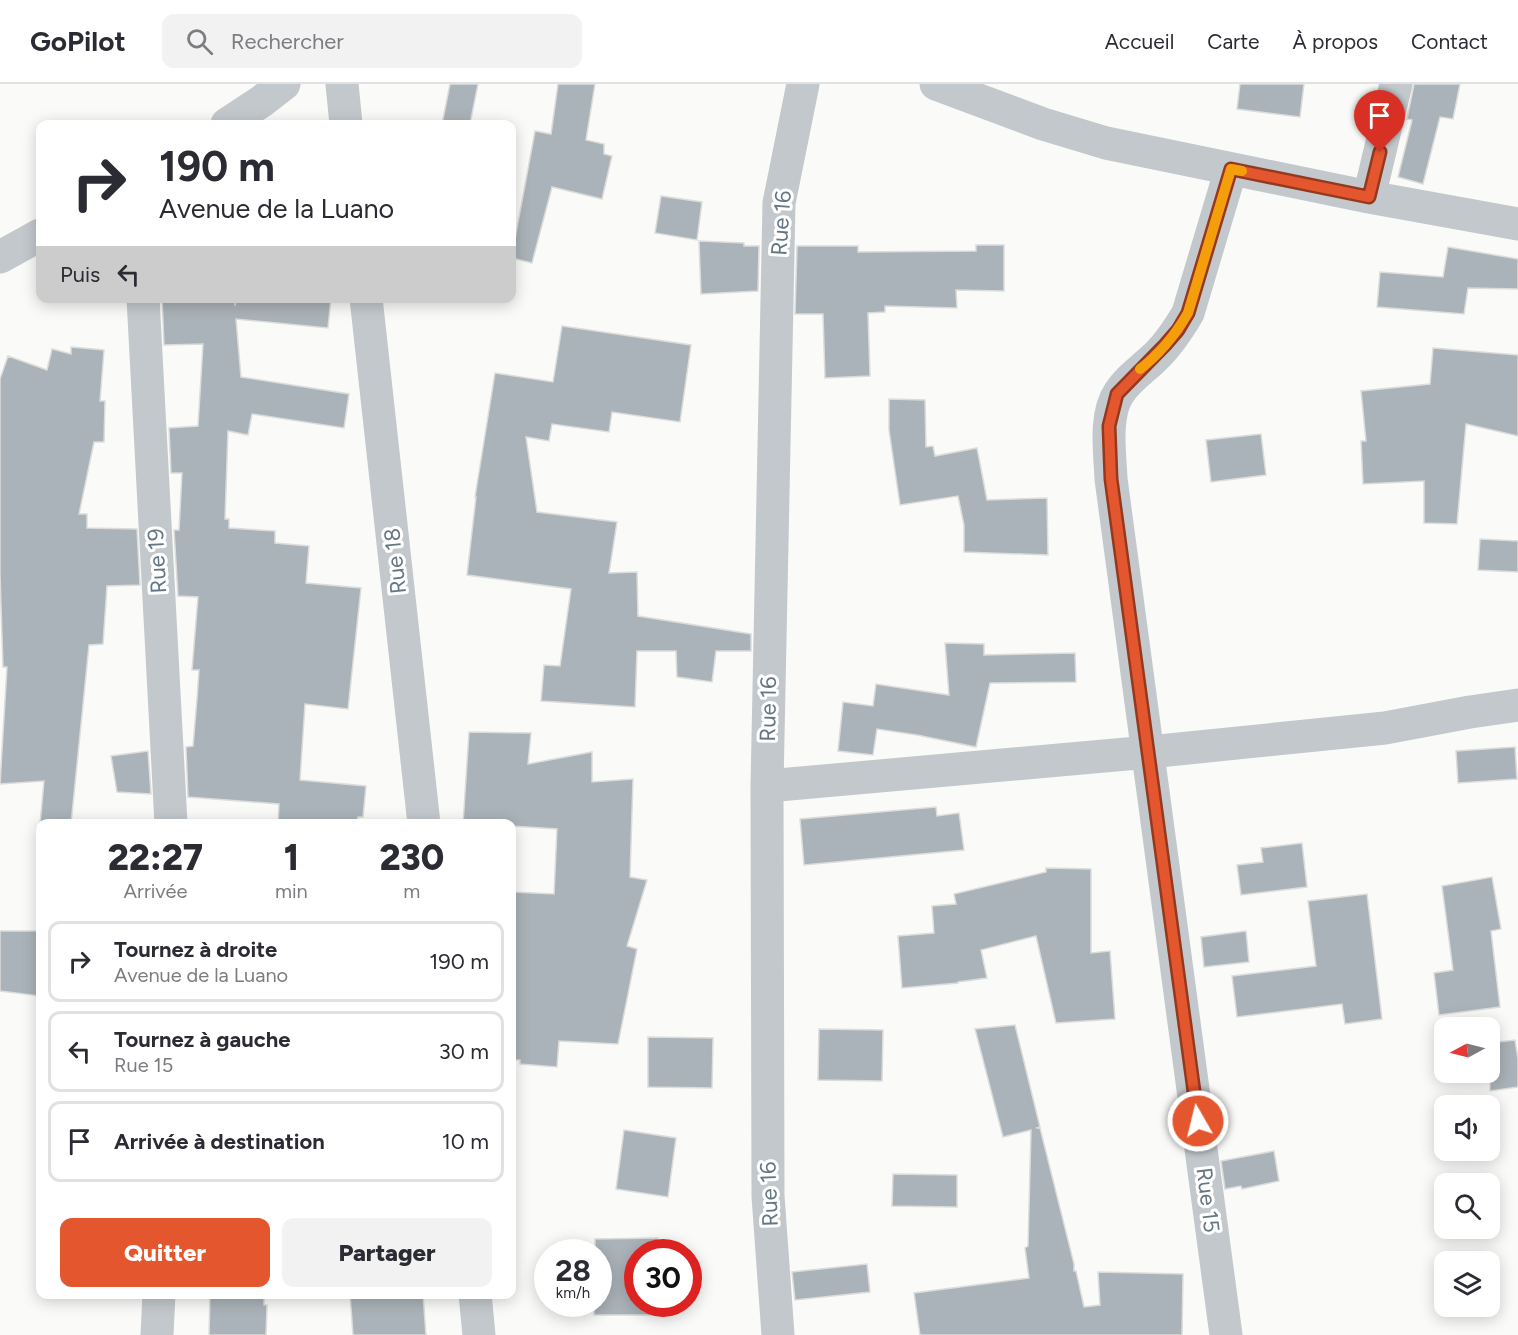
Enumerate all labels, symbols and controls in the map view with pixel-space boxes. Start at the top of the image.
search box [162,14,582,68]
text: GoPilot [30,24,126,58]
icon: search [183,25,216,58]
text: Rechercher [231,28,344,55]
text: Accueil [1105,29,1174,54]
text: Carte [1207,29,1260,54]
text: À propos [1293,29,1378,54]
text: Contact [1411,29,1488,54]
pin [1354,90,1405,152]
icon: arrive [1363,99,1396,132]
text: 190 m [159,141,275,192]
icon: right [60,144,138,222]
street label: Rue 16 [765,190,797,256]
text: Avenue de la Luano [159,192,394,225]
icon: left [112,258,145,291]
text: Puis [60,261,100,288]
street label: Rue 18 [378,527,412,595]
street label: Rue 19 [142,528,172,594]
street label: Rue 16 [754,676,782,742]
text: 22:27 [108,836,203,879]
text: 1 [284,836,299,879]
text: 230 [379,836,444,879]
text: Arrivée [124,879,187,903]
text: min [275,879,308,903]
text: m [403,879,420,903]
text: Tournez à droite [114,936,277,963]
icon: right [63,945,96,978]
text: 190 m [429,948,489,975]
text: Avenue de la Luano [114,963,288,987]
north arrow [1434,1017,1500,1083]
map controls [1434,1017,1500,1317]
text: Tournez à gauche [114,1026,290,1053]
icon: left [63,1035,96,1068]
text: 30 m [439,1038,489,1065]
text: Rue 15 [114,1053,173,1077]
position arrow [1166,1089,1230,1153]
button: sound [1434,1095,1500,1161]
icon: arrive [63,1125,96,1158]
text: Arrivée à destination [114,1128,325,1155]
text: 10 m [442,1128,489,1155]
street label: Rue 16 [754,1161,784,1227]
street label: Rue 15 [1191,1166,1225,1234]
button: search [1434,1173,1500,1239]
button: Quitter [60,1218,270,1287]
button: Partager [282,1218,492,1287]
speed limit sign: 30 [624,1239,702,1317]
button: layers [1434,1251,1500,1317]
text: 28 [555,1252,591,1289]
text: km/h [556,1284,590,1302]

